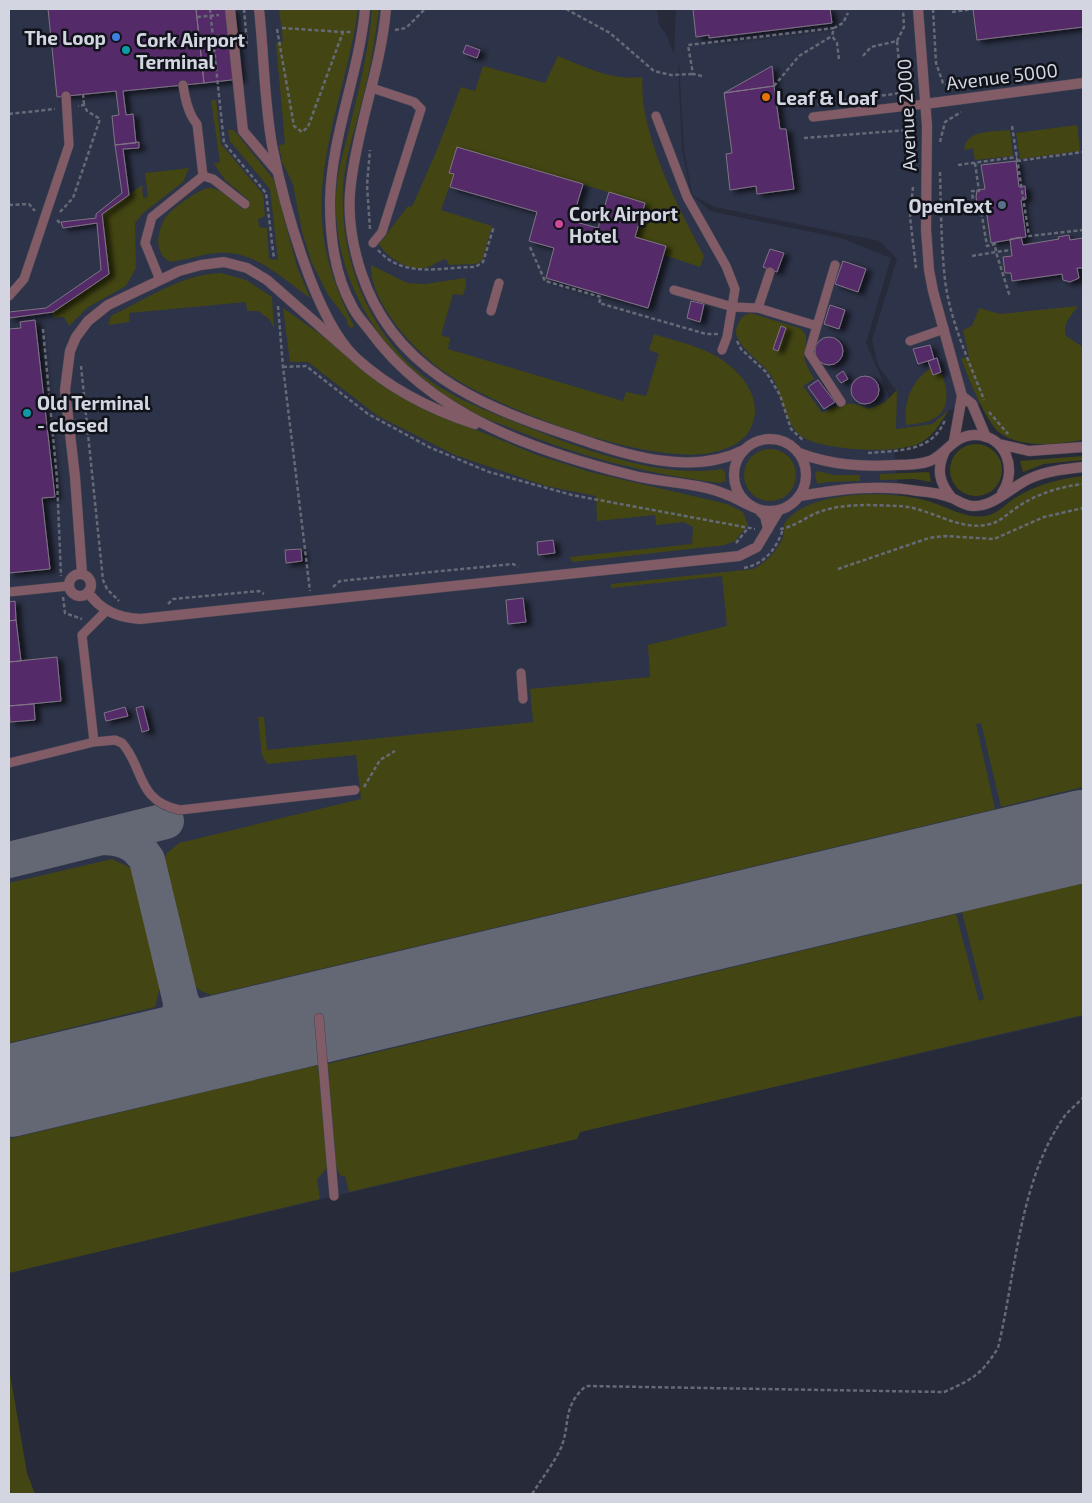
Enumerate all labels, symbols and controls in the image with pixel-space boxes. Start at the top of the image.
place label: The Loop [24,26,106,49]
place label: Cork Airport Terminal [136,28,245,73]
marker: The Loop [110,31,122,43]
marker: Cork Airport Terminal [120,44,132,56]
street label: Avenue 2000 [892,58,920,172]
street label: Avenue 5000 [945,58,1059,94]
place label: Leaf & Loaf [776,86,879,109]
marker: Leaf & Loaf [760,91,772,103]
place label: OpenText [908,194,992,217]
marker: OpenText [996,199,1008,211]
place label: Cork Airport Hotel [569,202,678,247]
marker: Cork Airport Hotel [553,218,565,230]
place label: Old Terminal - closed [37,391,151,436]
marker: Old Terminal - closed [21,407,33,419]

